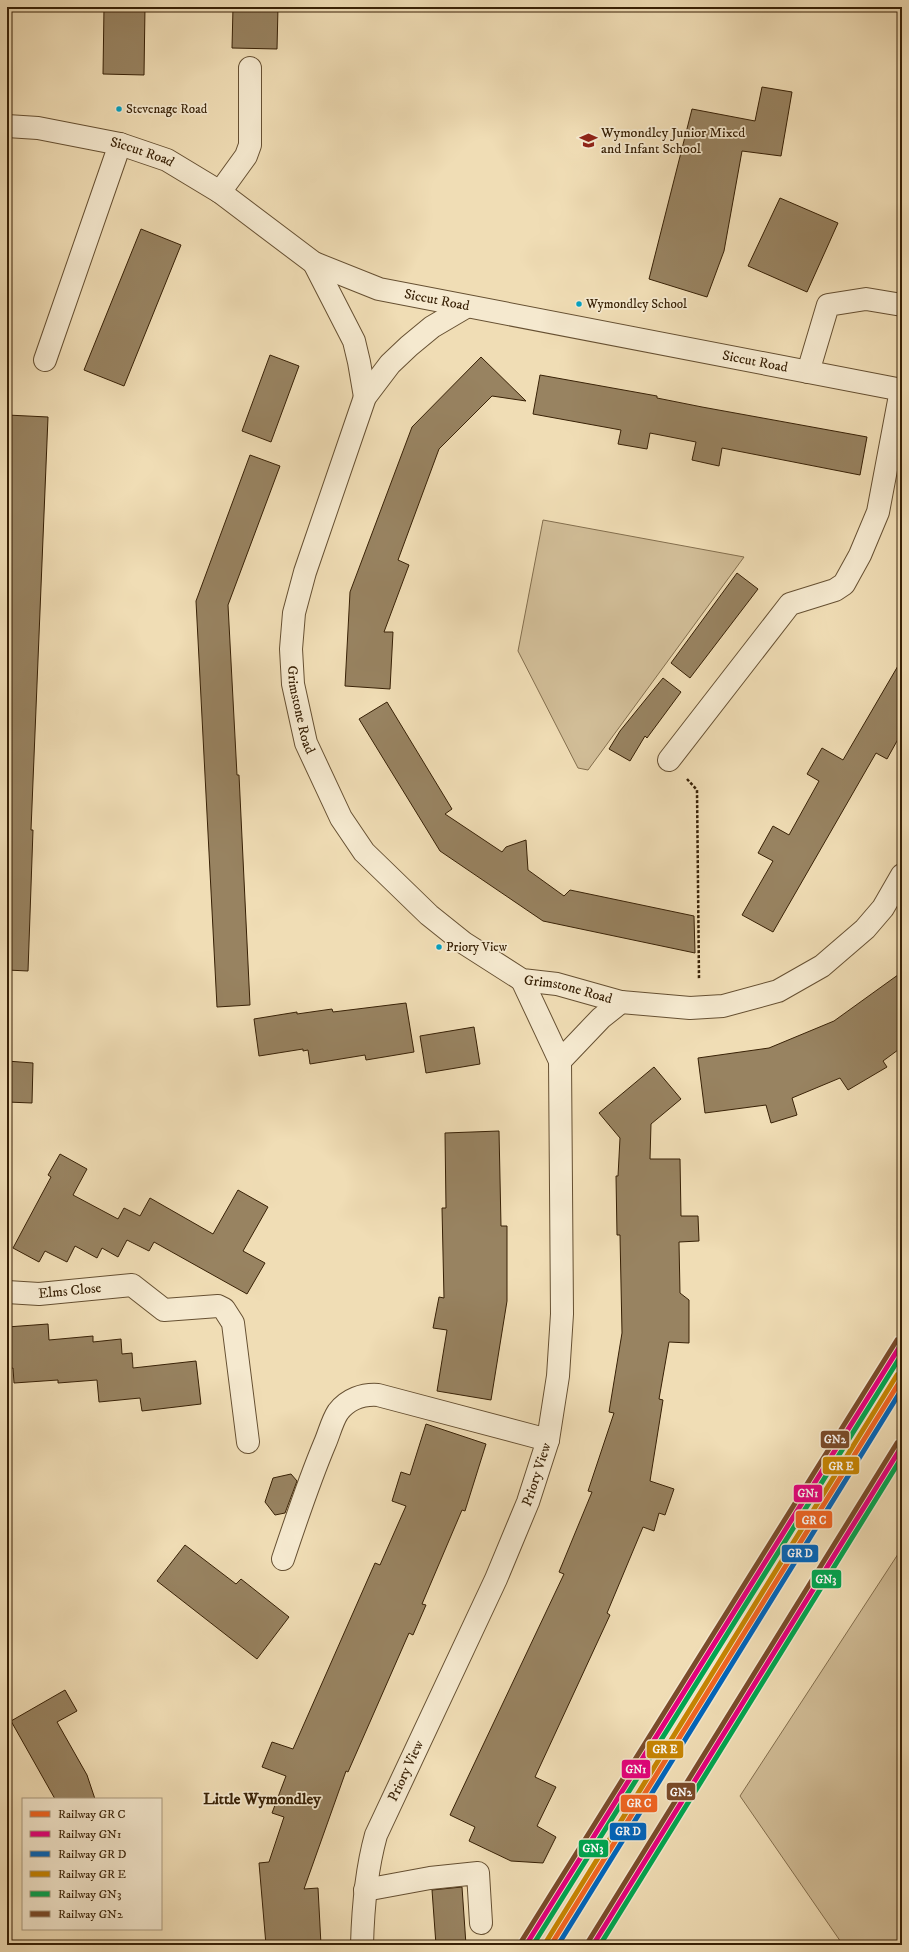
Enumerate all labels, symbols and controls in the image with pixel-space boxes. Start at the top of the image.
place label: Stevenage Road [126,101,208,117]
marker: Stevenage Road [114,104,124,114]
place label: Wymondley Junior Mixed and Infant School [600,124,745,158]
school or university icon: Wymondley Junior Mixed and Infant School [578,131,598,151]
street label: Siccut Road [109,133,178,171]
street label: Siccut Road [403,285,471,315]
place label: Wymondley School [585,296,687,312]
marker: Wymondley School [574,299,584,309]
street label: Siccut Road [721,347,789,377]
street label: Grimstone Road [283,665,319,757]
place label: Priory View [446,939,508,955]
marker: Priory View [434,942,444,952]
street label: Grimstone Road [523,971,614,1008]
street label: Elms Close [37,1279,102,1303]
line badge: GN2 [820,1430,850,1449]
text: GN2 [824,1433,847,1447]
street label: Priory View [518,1441,555,1509]
line badge: GR E [822,1456,860,1475]
text: GR E [828,1460,854,1474]
line badge: GN1 [793,1484,823,1503]
text: GN1 [798,1487,818,1501]
line badge: GR C [795,1510,833,1529]
text: GR C [802,1514,826,1528]
line badge: GR D [781,1544,819,1563]
text: GR D [787,1547,813,1561]
line badge: GN3 [811,1569,842,1589]
text: GN3 [816,1573,836,1587]
street label: Priory View [384,1737,428,1804]
line badge: GR E [646,1740,684,1759]
text: GR E [652,1743,678,1757]
line badge: GN1 [621,1759,651,1779]
text: GN1 [626,1763,646,1777]
line badge: GN2 [666,1782,696,1801]
text: GN2 [670,1786,693,1800]
district label: Little Wymondley [203,1789,321,1809]
line badge: GR C [620,1794,658,1813]
text: GR C [627,1797,651,1811]
legend [22,1798,162,1930]
text: Railway GR C [58,1807,126,1822]
line badge: GR D [609,1822,647,1841]
text: GR D [615,1825,641,1839]
text: Railway GN1 [58,1827,121,1842]
line badge: GN3 [578,1839,609,1858]
text: GN3 [583,1842,603,1856]
text: Railway GR D [58,1847,127,1862]
text: Railway GR E [58,1867,127,1882]
text: Railway GN3 [58,1887,121,1902]
text: Railway GN2 [58,1907,123,1922]

